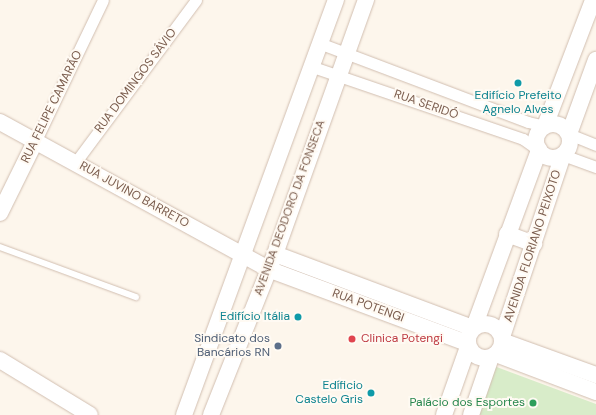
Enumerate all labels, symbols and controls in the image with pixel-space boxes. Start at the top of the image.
street label: RUA DOMINGOS SÁVIO [92,26,180,136]
street label: RUA FELIPE CAMARÃO [18,48,86,166]
marker: Edifício Prefeito Agnelo Alves [513,78,523,88]
street label: RUA SERIDÓ [392,87,460,123]
place label: Edifício Prefeito Agnelo Alves [474,89,562,117]
street label: AVENIDA DEODORO DA FONSECA [251,118,329,298]
street label: RUA JUVINO BARRETO [77,159,191,231]
street label: AVENIDA FLORIANO PEIXOTO [502,168,564,324]
street label: RUA POTENGI [330,286,406,326]
place label: Edifício Itália [220,310,290,324]
marker: Edifício Itália [293,312,303,322]
place label: Sindicato dos Bancários RN [194,332,270,360]
place label: Clinica Potengi [361,332,443,346]
marker: Clinica Potengi [346,333,358,345]
marker: Sindicato dos Bancários RN [273,341,283,351]
place label: Edíficio Castelo Gris [295,379,363,407]
marker: Edíficio Castelo Gris [366,388,376,398]
place label: Palácio dos Esportes [409,396,525,410]
marker: Palácio dos Esportes [528,398,538,408]

